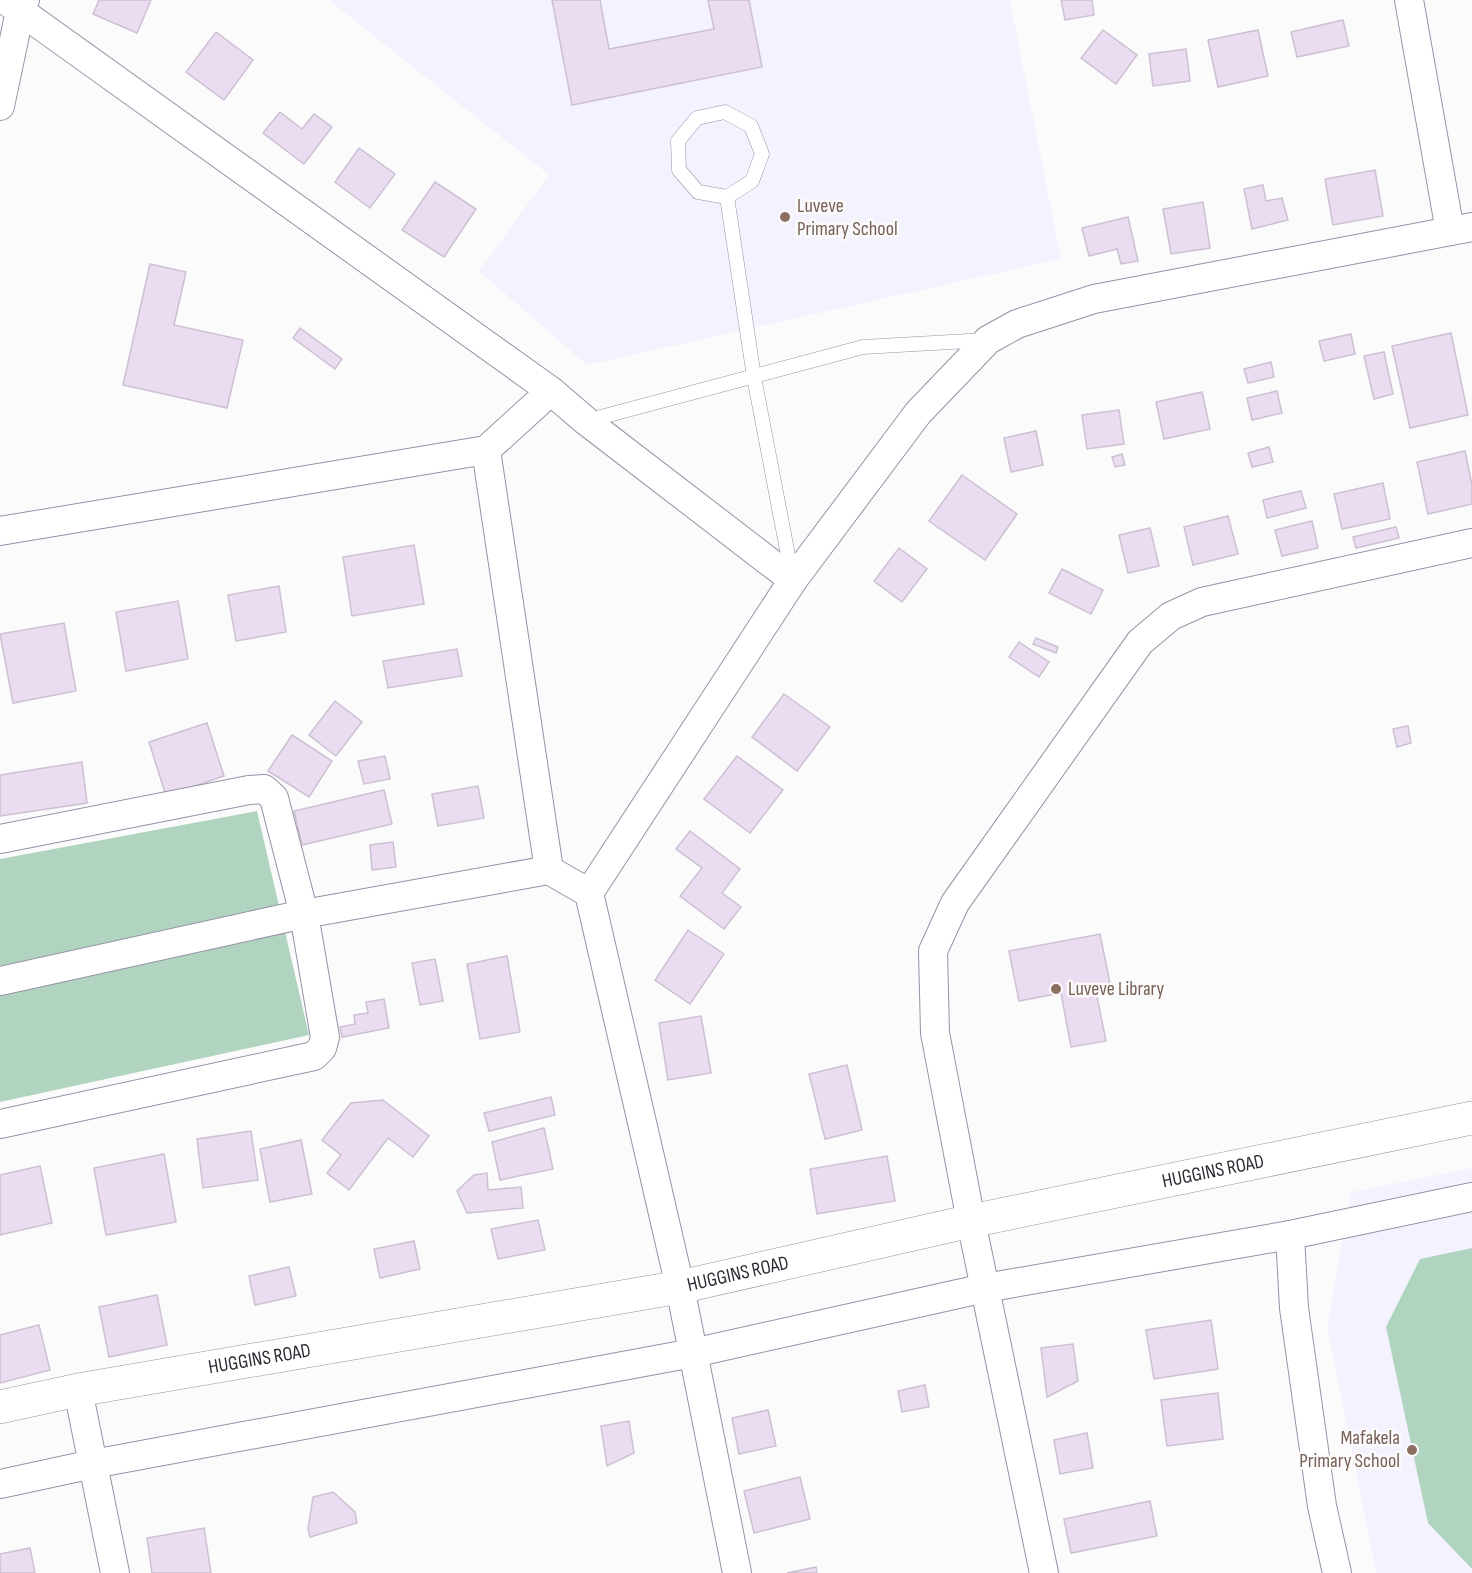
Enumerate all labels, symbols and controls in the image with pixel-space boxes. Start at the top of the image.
place label: Luveve Primary School [797,194,898,241]
marker: Luveve Primary School [778,210,792,224]
place label: Luveve Library [1068,977,1164,1001]
marker: Luveve Library [1049,982,1063,996]
street label: HUGGINS ROAD [1160,1149,1266,1193]
street label: HUGGINS ROAD [685,1251,791,1297]
street label: HUGGINS ROAD [207,1338,313,1379]
place label: Mafakela Primary School [1299,1426,1400,1473]
marker: Mafakela Primary School [1405,1443,1419,1457]

